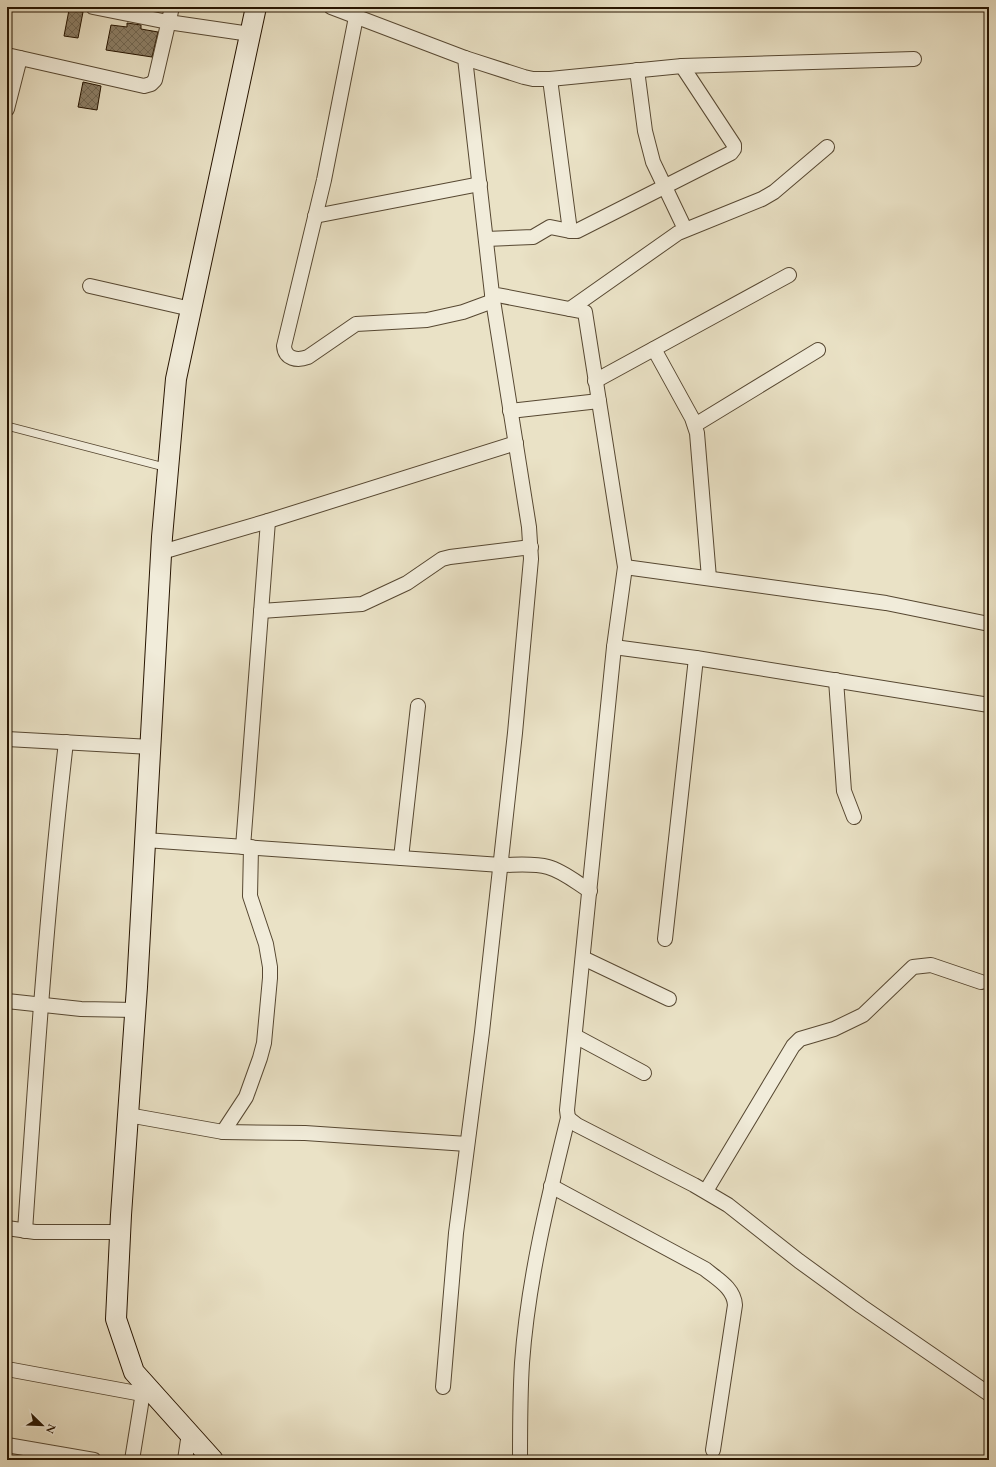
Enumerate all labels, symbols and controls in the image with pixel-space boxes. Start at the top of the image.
north arrow [22,1405,62,1445]
text: N [43,1422,59,1436]

